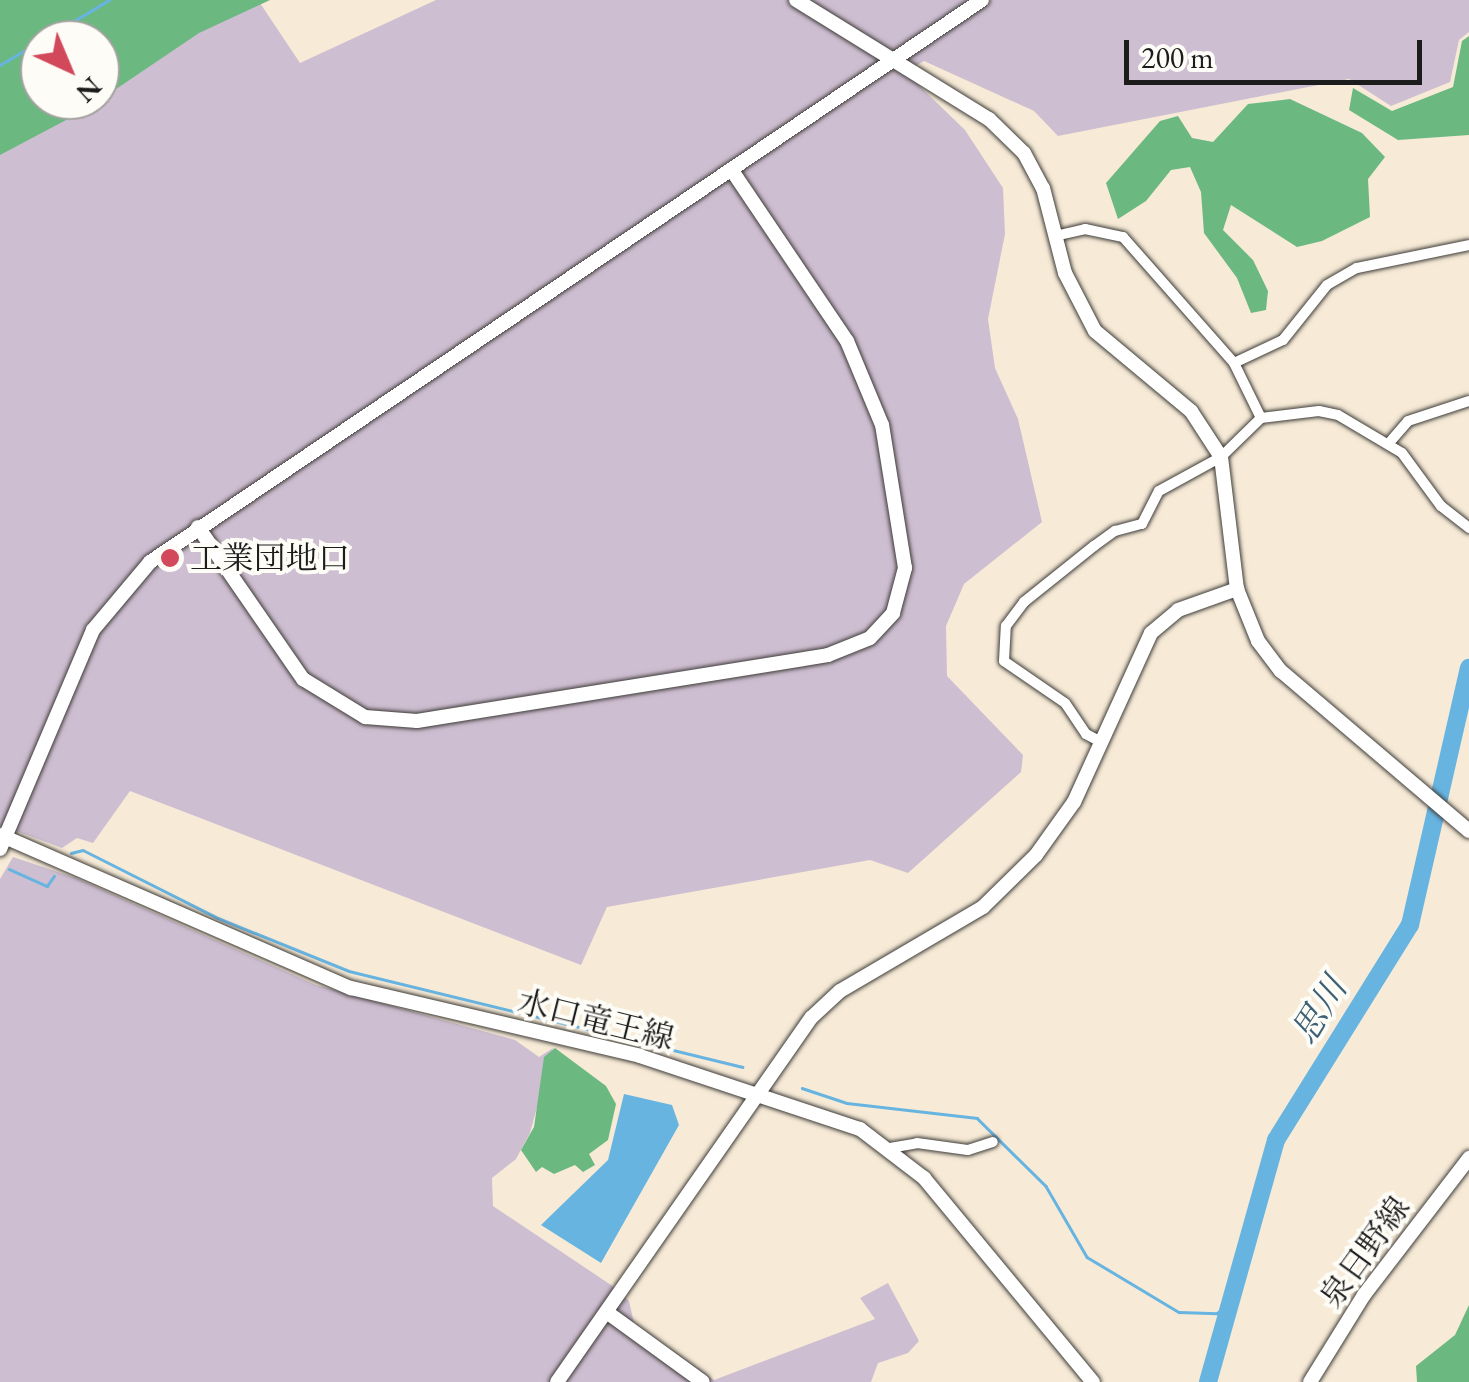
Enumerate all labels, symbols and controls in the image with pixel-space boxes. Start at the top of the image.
north arrow [20,20,120,120]
scale bar [1129,20,1426,82]
text: 200 m [1141,38,1214,77]
text: N [69,69,110,111]
place label: 工業団地口 [190,539,350,577]
marker: 工業団地口 [159,547,181,569]
water label: 思川 [1283,969,1355,1051]
street label: 水口竜王線 [514,982,678,1058]
street label: 泉日野線 [1312,1189,1418,1315]

